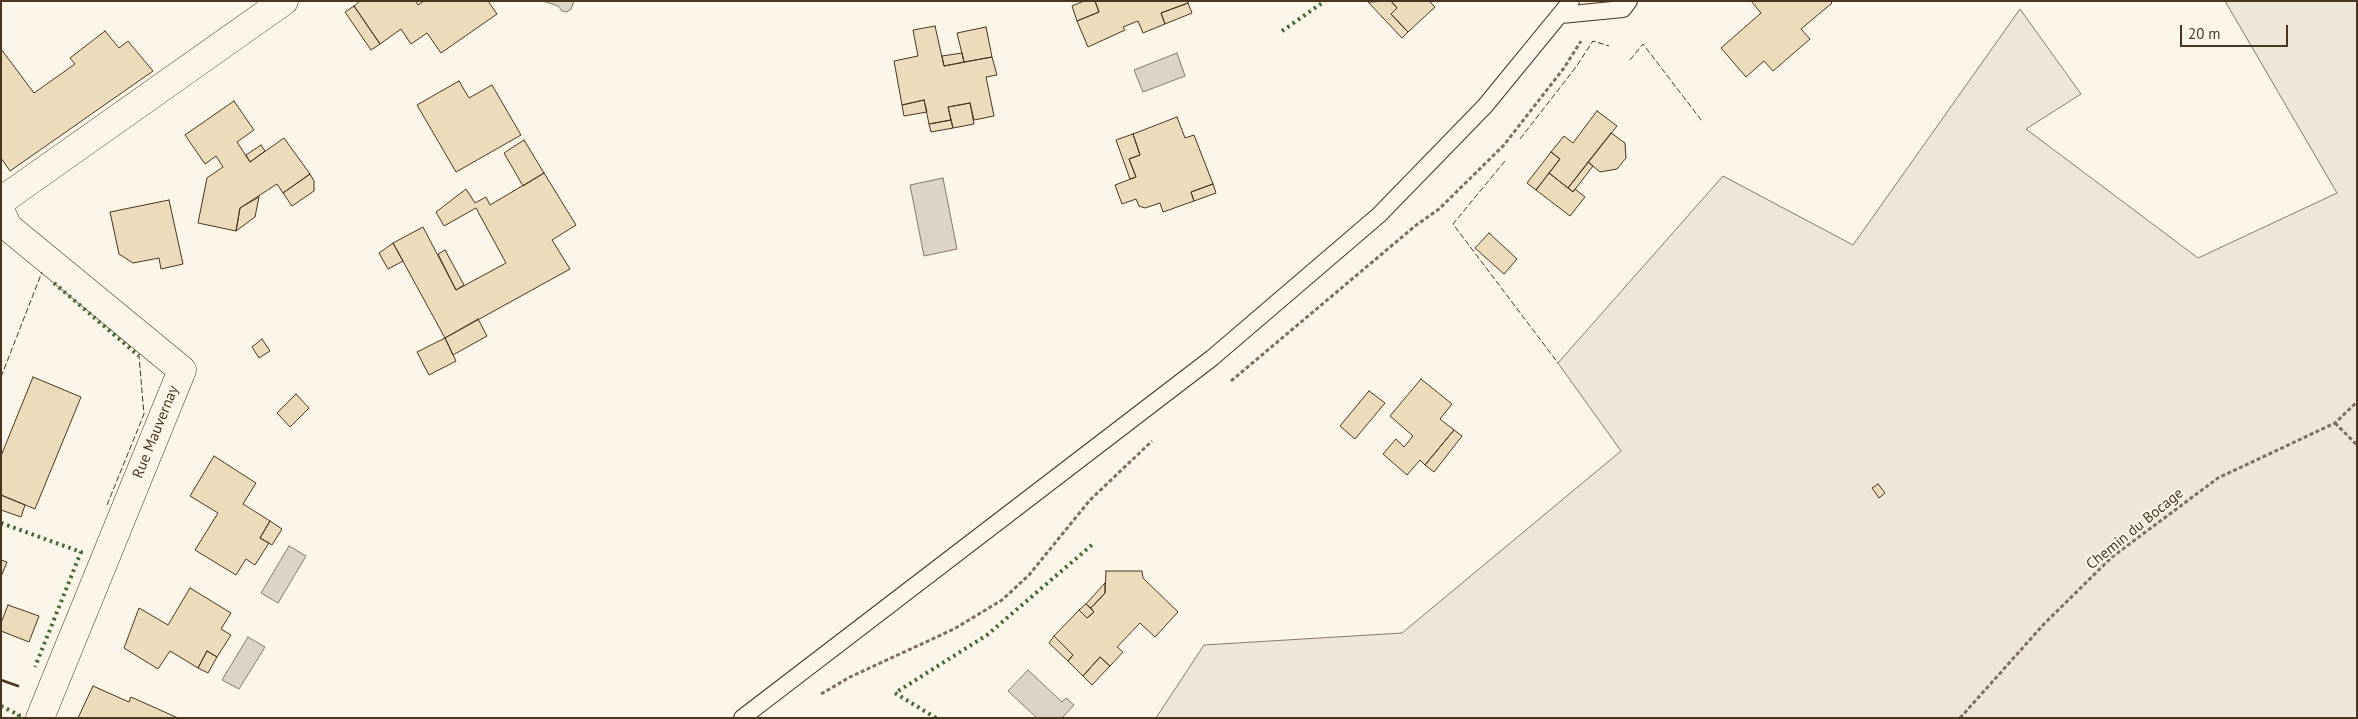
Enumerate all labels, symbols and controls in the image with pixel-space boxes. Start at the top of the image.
scale bar [2183,15,2290,47]
text: 20 m [2188,24,2221,43]
street label: Rue Mauvernay [129,383,183,481]
street label: Chemin du Bocage [2083,484,2187,574]

